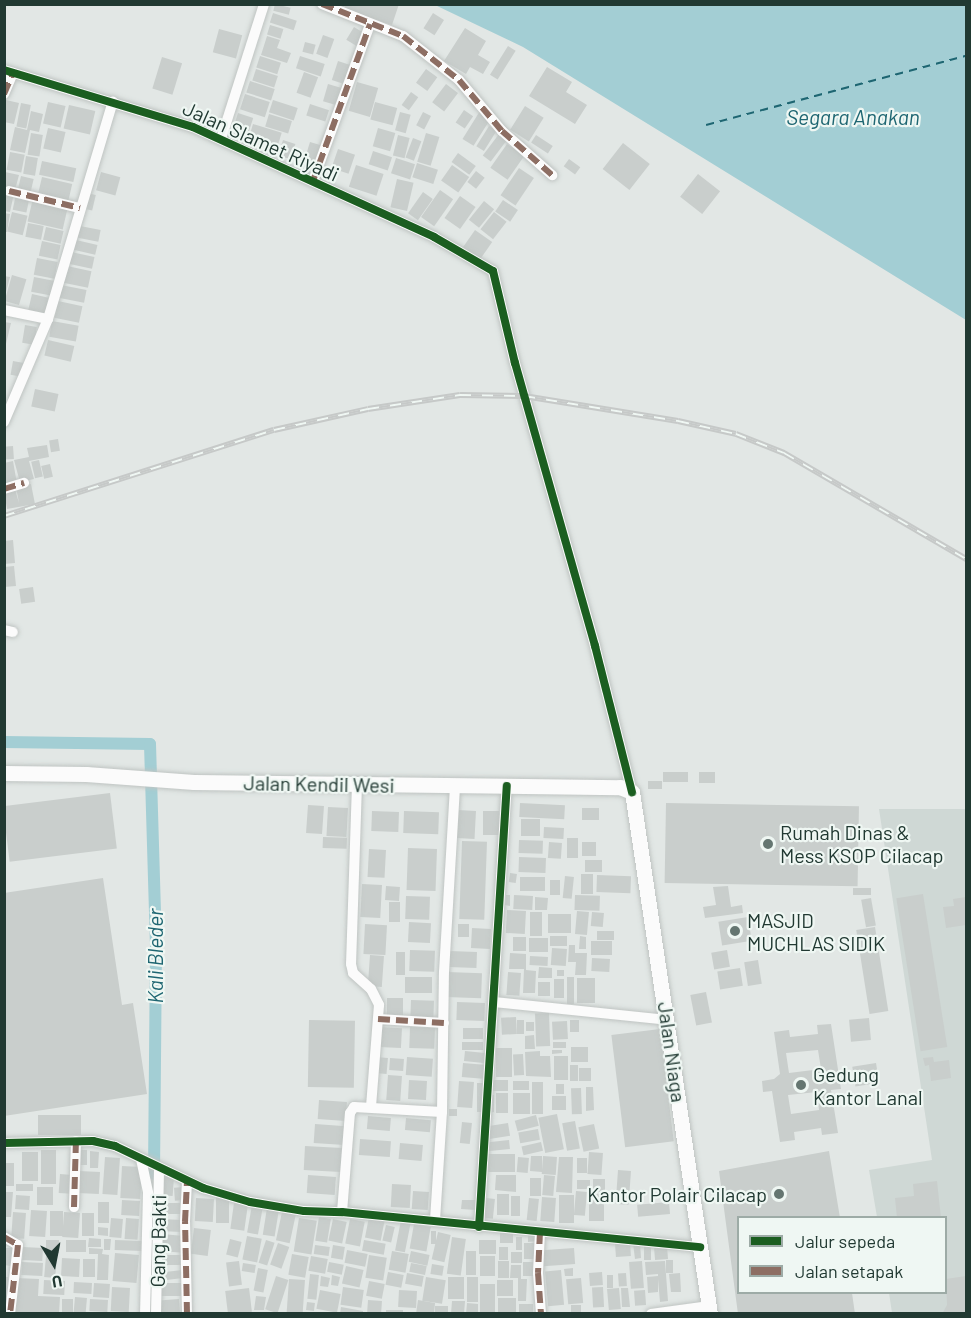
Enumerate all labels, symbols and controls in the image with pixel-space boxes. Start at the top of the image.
street label: Jalan Slamet Riyadi [179,96,343,186]
water label: Segara Anakan [786,104,920,130]
street label: Jalan Kendil Wesi [243,771,395,797]
place label: Rumah Dinas & Mess KSOP Cilacap [780,820,943,867]
marker: Rumah Dinas & Mess KSOP Cilacap [761,837,775,851]
place label: MASJID MUCHLAS SIDIK [747,908,885,955]
water label: Kali Bleder [142,909,168,1003]
marker: MASJID MUCHLAS SIDIK [728,924,742,938]
street label: Jalan Niaga [653,1000,691,1104]
place label: Gedung Kantor Lanal [813,1062,923,1109]
marker: Gedung Kantor Lanal [794,1078,808,1092]
place label: Kantor Polair Cilacap [587,1182,767,1206]
marker: Kantor Polair Cilacap [772,1187,786,1201]
street label: Gang Bakti [145,1194,171,1288]
legend [737,1216,947,1294]
text: Jalur sepeda [795,1230,895,1252]
north arrow [24,1234,84,1294]
text: Jalan setapak [795,1260,903,1282]
text: U [51,1272,64,1292]

